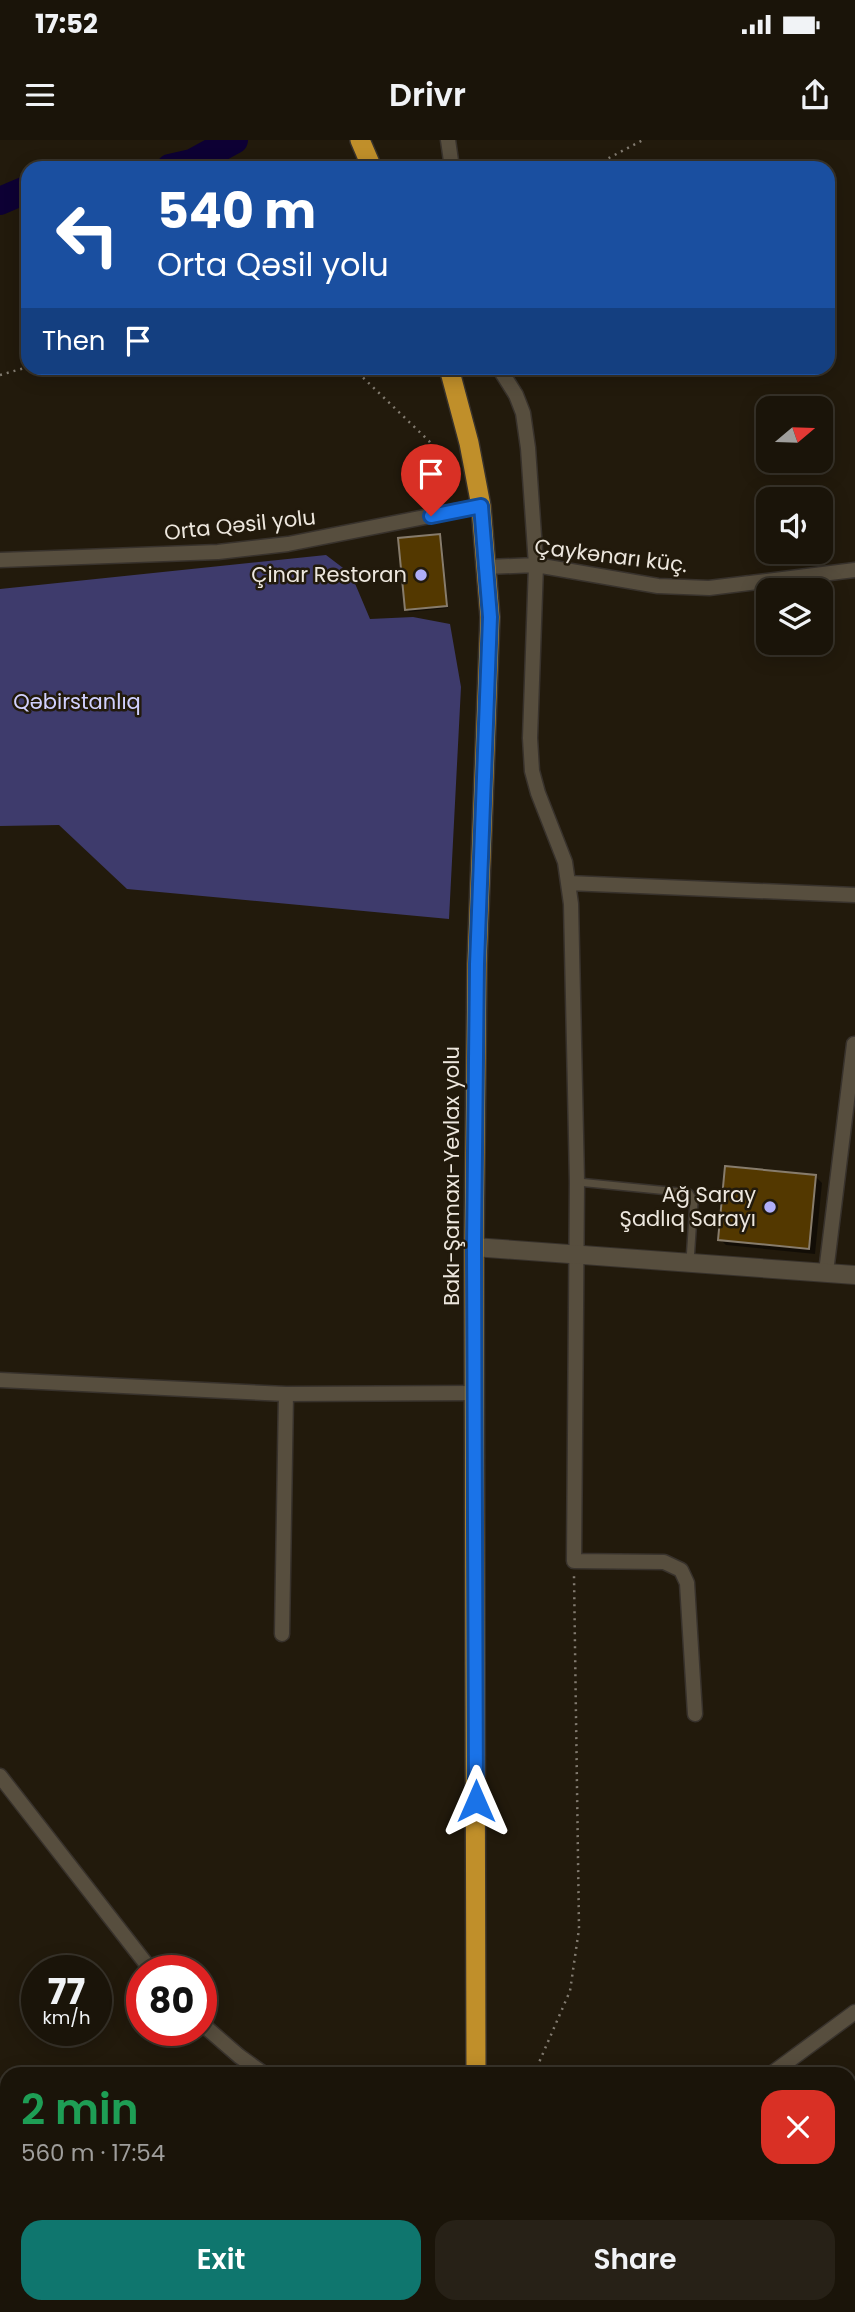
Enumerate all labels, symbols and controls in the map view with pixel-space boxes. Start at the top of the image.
text: 17:52 [35,6,98,42]
text: Drivr [389,72,466,117]
icon: menu [21,76,59,114]
icon: share [796,76,834,114]
text: 540 m [157,177,316,245]
icon: left [42,189,133,280]
text: Orta Qəsil yolu [157,242,389,287]
icon: arrive [119,322,157,360]
text: Then [42,323,105,359]
north arrow [756,396,833,472]
map controls [756,396,833,655]
pin [401,444,461,516]
icon: arrive [412,455,450,493]
button: sound [756,487,833,564]
street label: Orta Qəsil yolu [163,502,317,547]
street label: Çaykənarı küç. [533,532,689,579]
place label: Çinar Restoran [251,560,407,589]
marker: Çinar Restoran [413,567,429,583]
button: layers [756,578,833,655]
park label: Qəbirstanlıq [13,687,141,716]
street label: Bakı-Şamaxı-Yevlax yolu [437,1046,466,1306]
place label: Ağ Saray Şadlıq Sarayı [620,1180,756,1233]
marker: Ağ Saray Şadlıq Sarayı [762,1199,778,1215]
position arrow [439,1764,513,1838]
speed limit sign: 80 [126,1955,217,2046]
text: 77 [48,1967,85,2016]
text: km/h [43,2005,90,2030]
text: 2 min [21,2080,139,2139]
button: close [761,2090,835,2164]
text: 560 m · 17:54 [21,2137,165,2169]
button: Exit [21,2220,421,2300]
button: Share [435,2220,835,2300]

